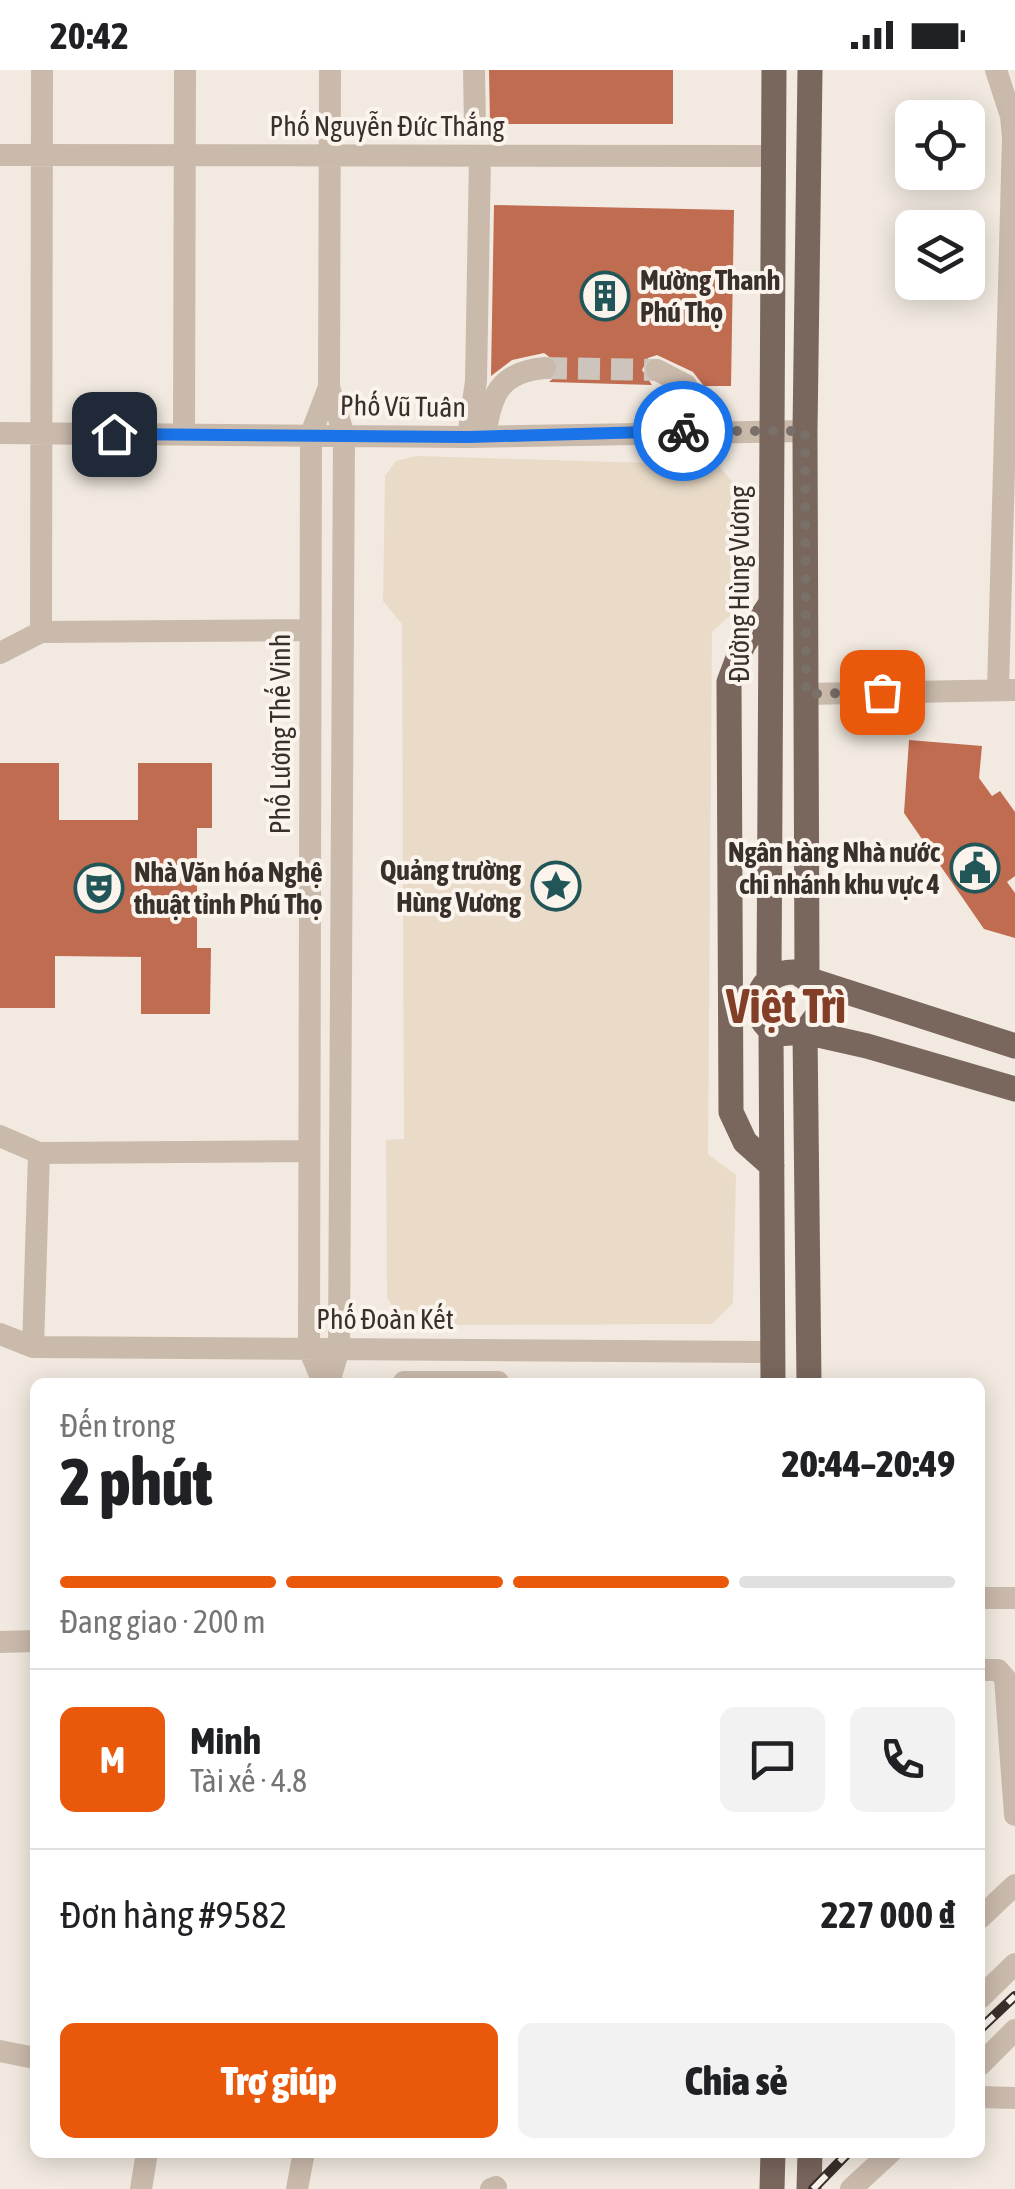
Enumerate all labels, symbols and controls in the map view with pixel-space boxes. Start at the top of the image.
text: 20:42 [50,14,129,57]
map controls [895,100,985,300]
button: locate [895,100,985,190]
street label: Phố Nguyễn Đức Thắng [269,110,505,142]
button: layers [895,210,985,300]
place label: Mường Thanh Phú Thọ [640,264,780,328]
building icon: Mường Thanh Phú Thọ [579,270,631,322]
courier [633,381,733,481]
street label: Phố Vũ Tuân [340,389,466,423]
pin [72,392,157,477]
icon: bike [656,404,711,459]
icon: home [87,407,142,462]
street label: Đường Hùng Vương [723,486,755,682]
street label: Phố Lương Thế Vinh [264,634,296,834]
pin [840,650,925,735]
icon: bag [855,665,910,720]
place label: Ngân hàng Nhà nước chi nhánh khu vực 4 [728,836,941,900]
public building icon: Ngân hàng Nhà nước chi nhánh khu vực 4 [949,842,1001,894]
place label: Quảng trường Hùng Vương [380,854,522,918]
place label: Nhà Văn hóa Nghệ thuật tỉnh Phú Thọ [133,856,323,920]
place icon: Quảng trường Hùng Vương [530,860,582,912]
theatre icon: Nhà Văn hóa Nghệ thuật tỉnh Phú Thọ [73,862,125,914]
district label: Việt Trì [725,978,846,1033]
street label: Phố Đoàn Kết [316,1303,454,1335]
text: Đến trong [60,1407,175,1444]
text: 20:44–20:49 [782,1442,955,1485]
text: 2 phút [60,1444,212,1519]
text: Đang giao · 200 m [60,1603,266,1640]
button: chat [720,1707,825,1812]
button: phone [850,1707,955,1812]
text: Minh [190,1719,261,1762]
text: M [100,1738,125,1781]
text: Tài xế · 4.8 [190,1762,307,1799]
text: Đơn hàng #9582 [60,1893,287,1936]
text: 227 000 ₫ [821,1893,955,1936]
button: Trợ giúp [60,2023,498,2138]
button: Chia sẻ [518,2023,955,2138]

